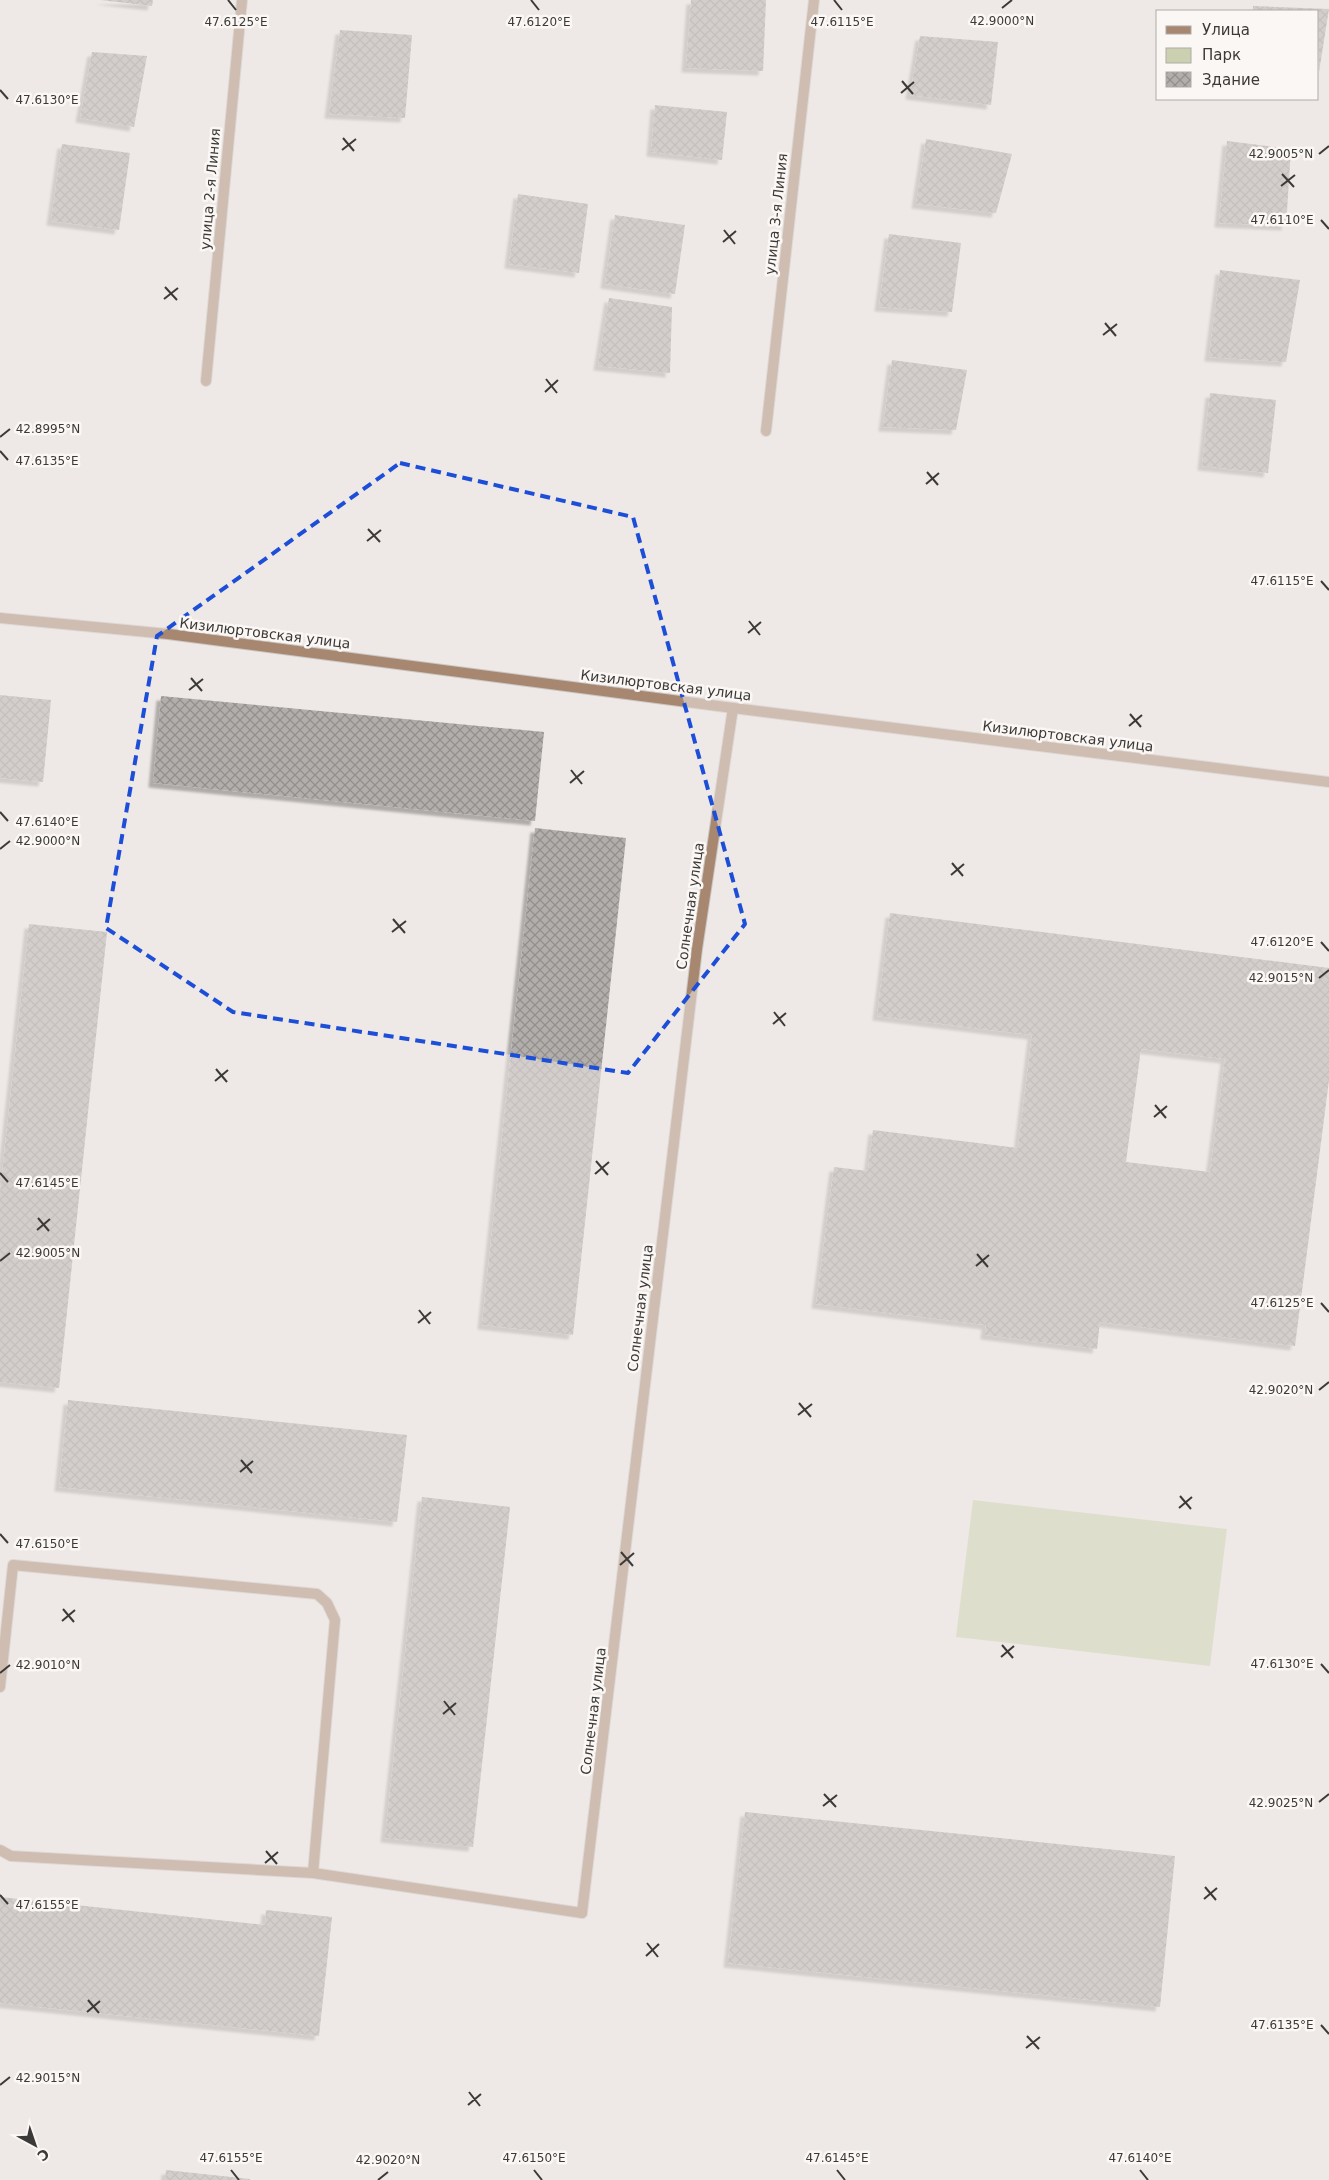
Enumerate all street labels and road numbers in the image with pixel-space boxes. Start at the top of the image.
street label: улица 2-я Линия [197,128,223,250]
street label: улица 3-я Линия [762,152,790,276]
street label: Кизилюртовская улица [179,615,351,651]
street label: Кизилюртовская улица [580,667,752,703]
street label: Кизилюртовская улица [982,718,1154,754]
street label: Солнечная улица [673,841,707,971]
street label: Солнечная улица [624,1243,656,1373]
street label: Солнечная улица [577,1646,609,1776]

